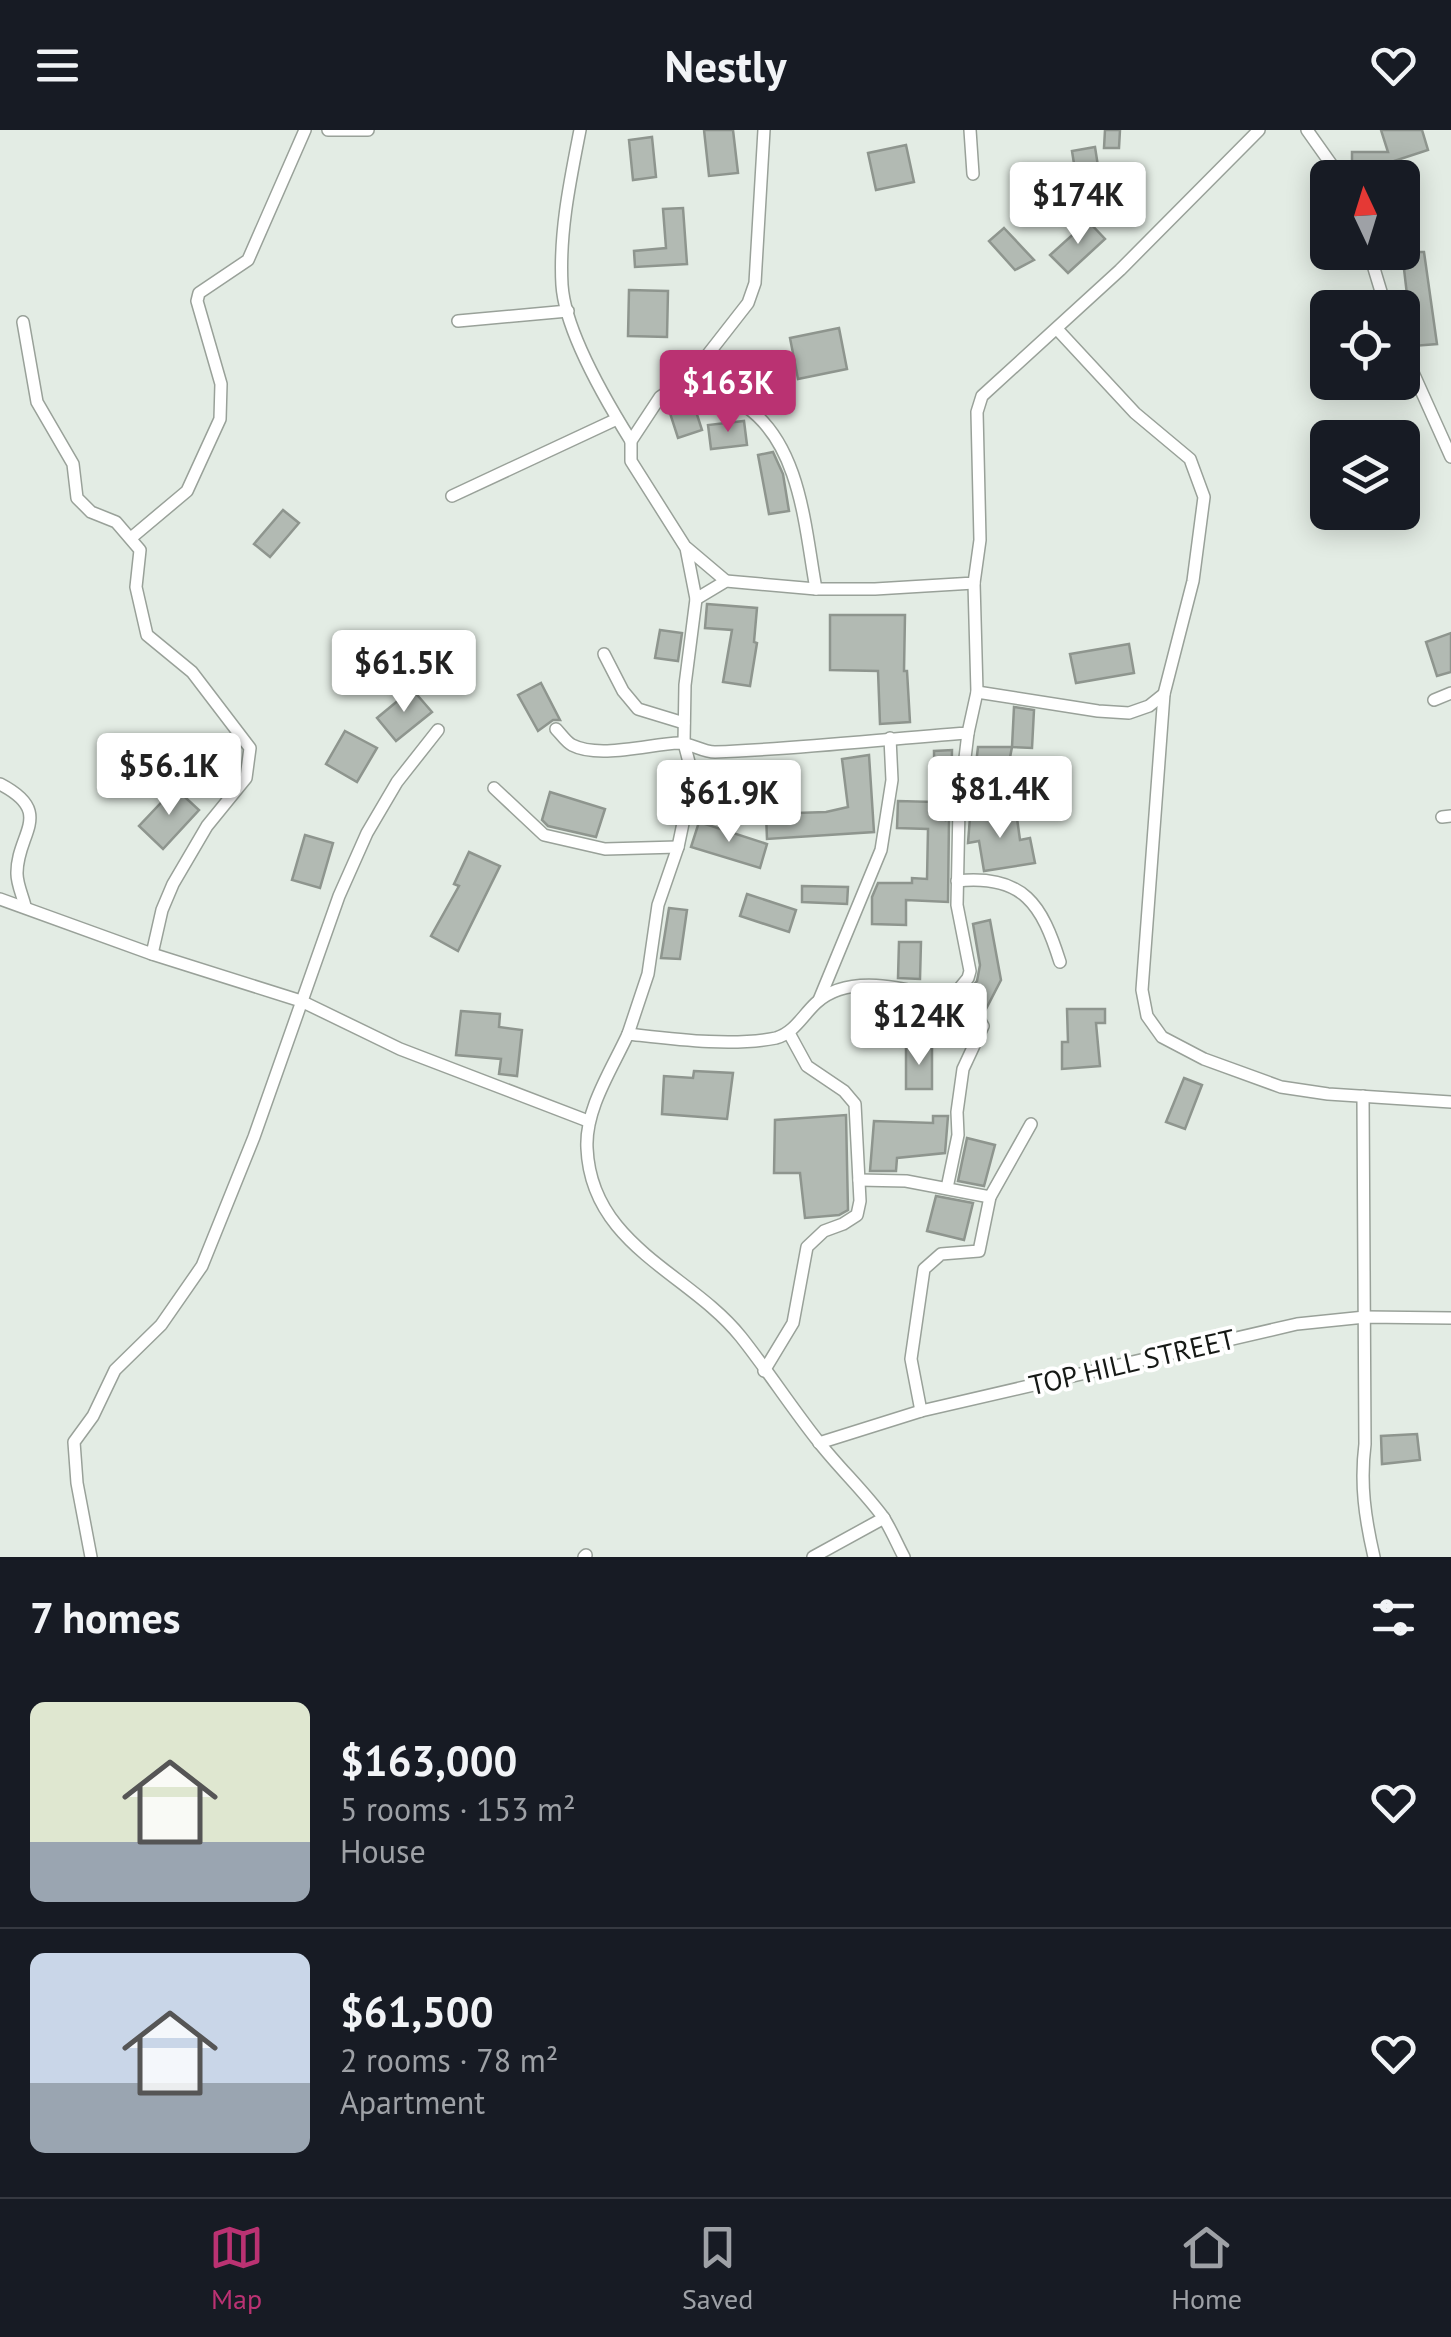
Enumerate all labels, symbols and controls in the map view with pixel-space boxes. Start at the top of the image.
text: Nestly [665,36,786,94]
icon: menu [30,38,85,93]
icon: heart [1366,38,1421,93]
north arrow [1310,160,1420,270]
map controls [1310,160,1420,530]
pin: $174K [1008,162,1148,247]
text: $174K [1032,173,1124,215]
button: locate [1310,290,1420,400]
pin: $163K [658,350,798,435]
text: $163K [682,361,774,403]
button: layers [1310,420,1420,530]
pin: $61.5K [323,630,485,715]
text: $61.5K [354,641,454,683]
pin: $56.1K [88,733,250,818]
text: $56.1K [119,744,219,786]
pin: $81.4K [919,756,1081,841]
pin: $61.9K [648,760,810,845]
text: $81.4K [950,767,1050,809]
text: $61.9K [679,771,779,813]
pin: $124K [849,983,989,1068]
text: $124K [873,994,965,1036]
street label: TOP HILL STREET [1025,1320,1239,1403]
text: 7 homes [30,1590,181,1645]
icon: filters [1366,1590,1421,1645]
text: $163,000 [340,1733,517,1788]
icon: home [110,1742,230,1862]
icon: heart [1366,1775,1421,1830]
text: 5 rooms · 153 m² [340,1788,576,1830]
text: House [340,1830,426,1872]
text: $61,500 [340,1984,493,2039]
icon: home [110,1993,230,2113]
icon: heart [1366,2026,1421,2081]
text: 2 rooms · 78 m² [340,2039,558,2081]
text: Apartment [340,2081,485,2123]
tab: Map [209,2220,264,2317]
tab: Saved [682,2220,753,2317]
tab: Home [1171,2220,1242,2317]

